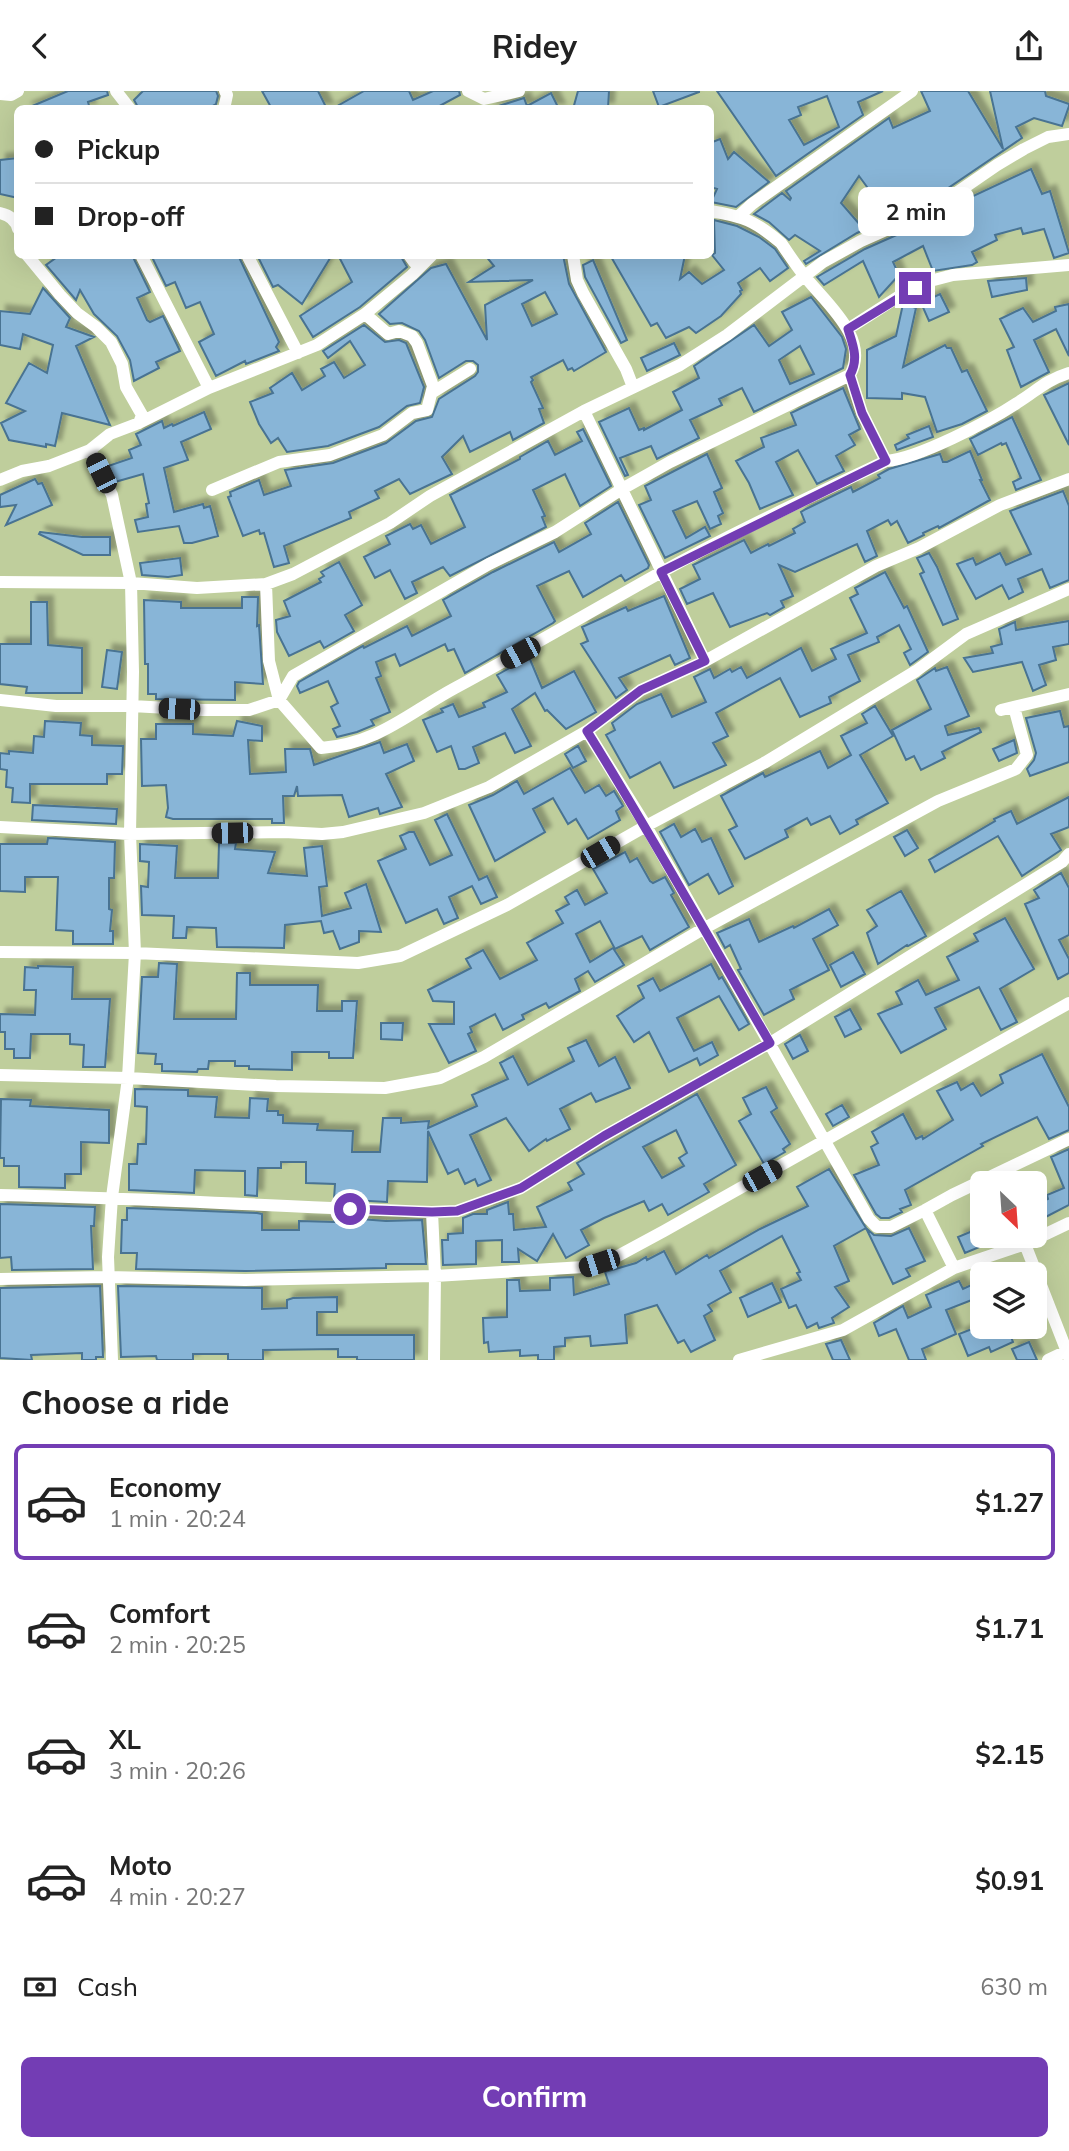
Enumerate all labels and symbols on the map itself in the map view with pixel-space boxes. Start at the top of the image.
callout: 2 min [857,187,973,235]
route end [899,272,931,304]
car [83,450,120,496]
car [497,634,544,672]
car [158,697,201,721]
car [211,822,254,844]
car [577,832,624,872]
car [739,1157,786,1195]
north arrow [970,1171,1046,1248]
route start [334,1193,366,1225]
car [576,1247,623,1279]

